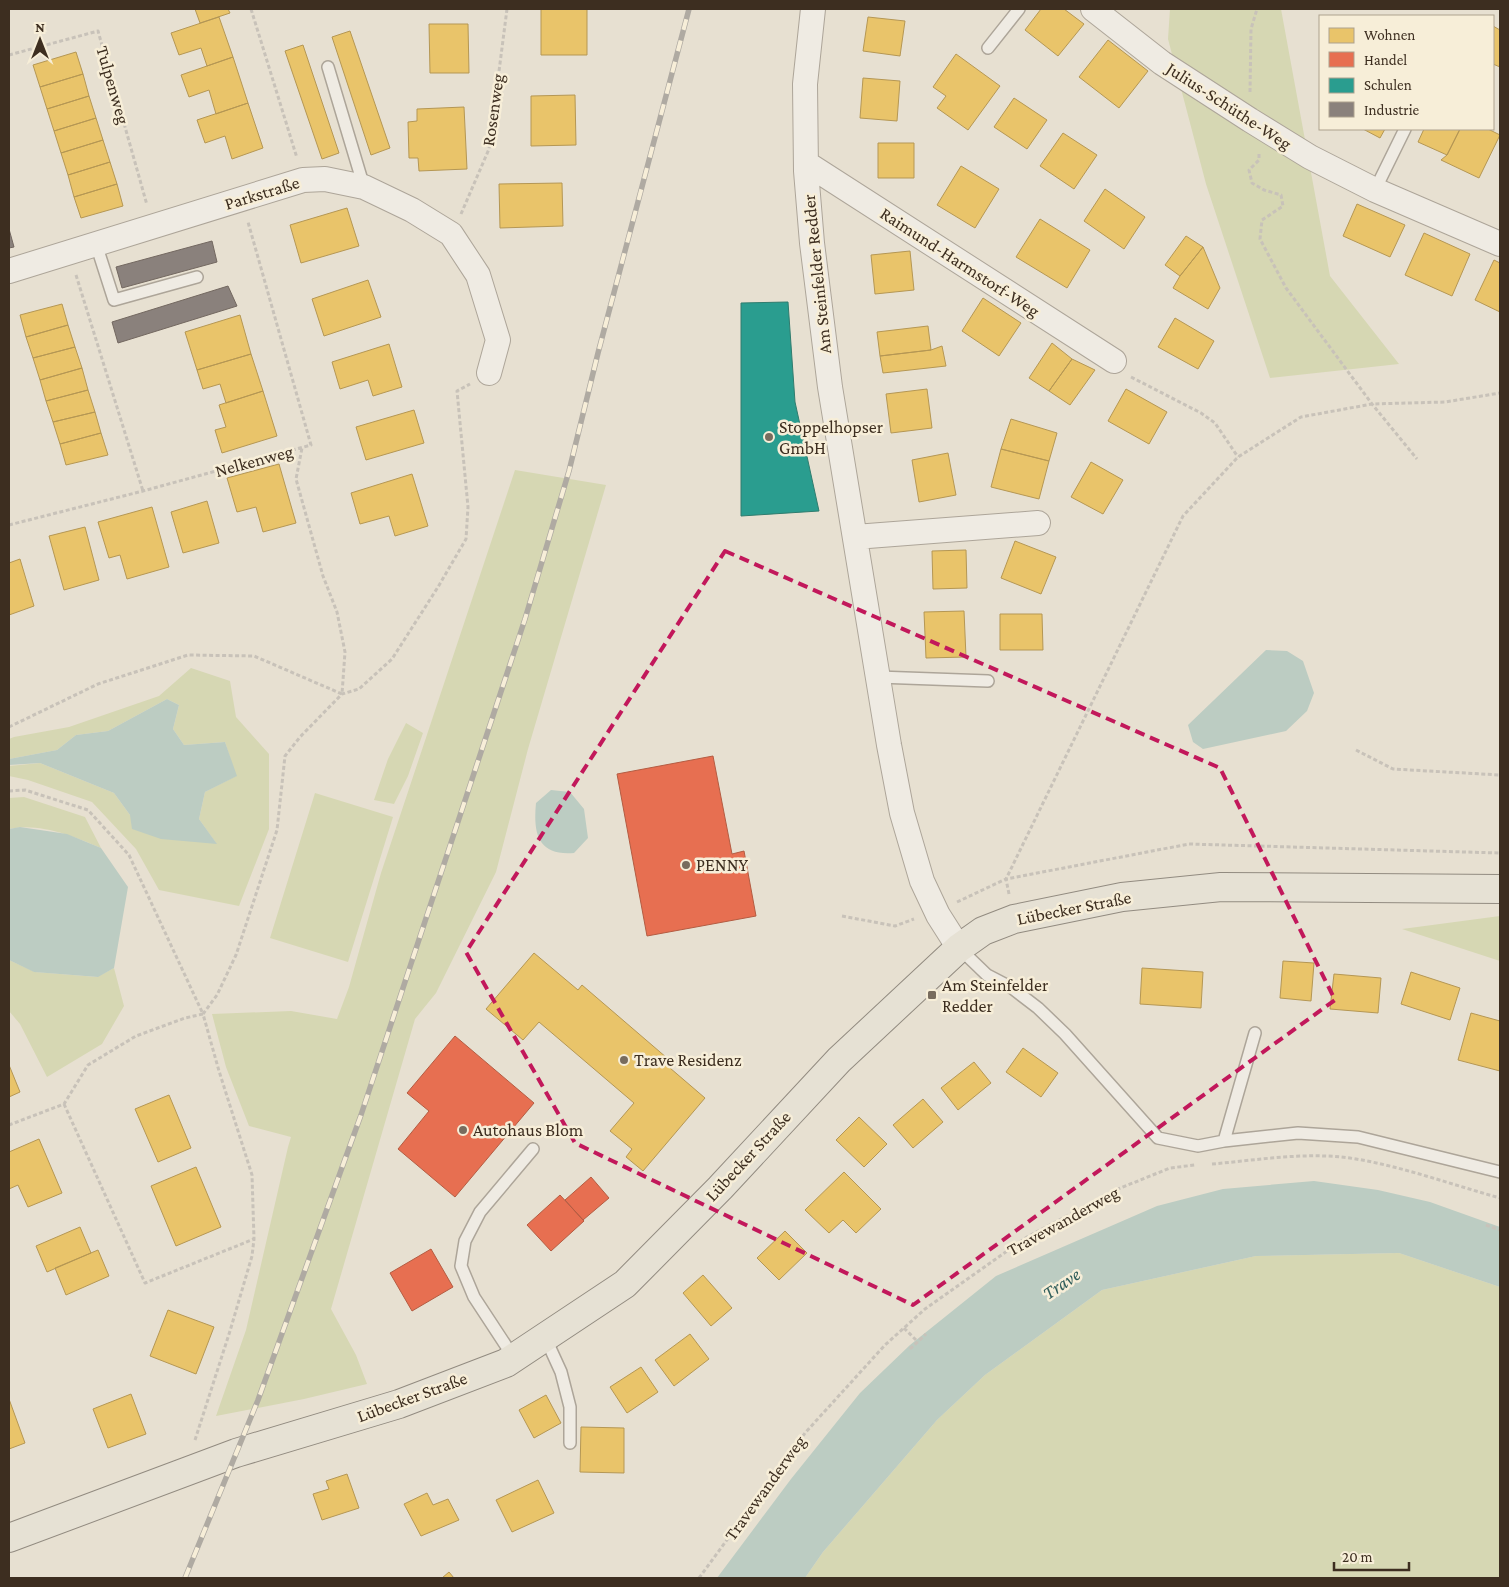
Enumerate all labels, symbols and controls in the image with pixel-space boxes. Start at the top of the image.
north arrow [15,15,65,65]
legend [1319,15,1494,130]
text: N [35,19,45,35]
text: Wohnen [1364,27,1415,43]
street label: Tulpenweg [92,43,134,127]
text: Handel [1364,52,1407,68]
street label: Julius-Schüthe-Weg [1161,57,1295,154]
street label: Rosenweg [478,72,508,148]
text: Schulen [1364,77,1412,93]
text: Industrie [1364,102,1420,118]
street label: Parkstraße [222,172,302,214]
street label: Am Steinfelder Redder [799,193,835,355]
street label: Raimund-Harmstorf-Weg [877,203,1044,321]
place label: Stoppelhopser GmbH [779,417,884,458]
marker: Stoppelhopser GmbH [763,431,775,443]
street label: Nelkenweg [213,441,296,481]
place label: PENNY [696,855,748,875]
marker: PENNY [680,859,692,871]
street label: Lübecker Straße [1015,887,1133,929]
place label: Am Steinfelder Redder [942,975,1049,1016]
marker: Am Steinfelder Redder [926,989,938,1001]
place label: Trave Residenz [634,1050,742,1070]
marker: Trave Residenz [618,1054,630,1066]
street label: Lübecker Straße [701,1107,795,1205]
place label: Autohaus Blom [473,1120,584,1140]
marker: Autohaus Blom [457,1124,469,1136]
street label: Travewanderweg [1004,1182,1123,1260]
water label: Trave [1039,1263,1084,1303]
street label: Lübecker Straße [354,1368,470,1426]
street label: Travewanderweg [720,1431,810,1544]
scale bar [1334,1540,1409,1572]
text: 20 m [1342,1549,1373,1565]

